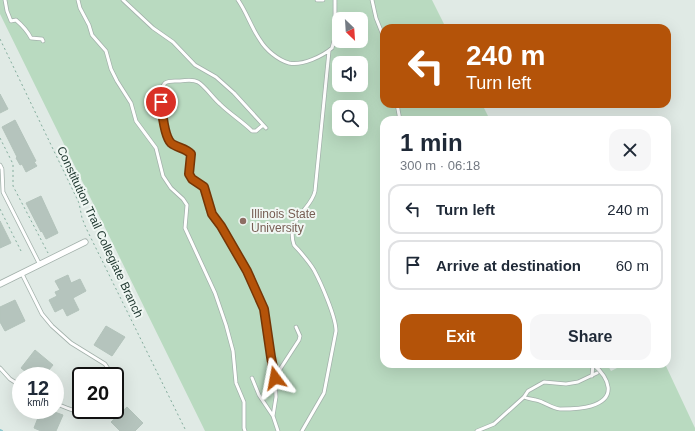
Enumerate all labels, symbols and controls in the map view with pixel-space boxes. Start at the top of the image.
north arrow [332,12,368,48]
map controls [332,12,368,136]
icon: left [400,40,452,92]
text: 240 m [466,40,545,71]
button: sound [332,56,368,92]
text: Turn left [466,73,531,93]
pin [144,85,178,119]
icon: arrive [150,91,172,113]
button: search [332,100,368,136]
text: 1 min [400,129,463,156]
button: close [609,129,651,171]
street label: Constitution Trail Collegiate Branch [54,144,146,320]
text: 300 m · 06:18 [400,158,480,173]
icon: left [402,198,424,220]
text: Turn left [436,201,495,218]
text: 240 m [607,201,649,218]
place label: Illinois State University [251,207,316,235]
marker: Illinois State University [238,216,248,226]
icon: arrive [402,254,424,276]
text: Arrive at destination [436,257,581,274]
text: 60 m [616,257,649,274]
button: Exit [400,314,522,360]
button: Share [530,314,651,360]
position arrow [254,357,296,399]
speed limit sign: 20 [72,367,124,419]
text: 12 [27,377,49,399]
text: km/h [27,397,49,408]

